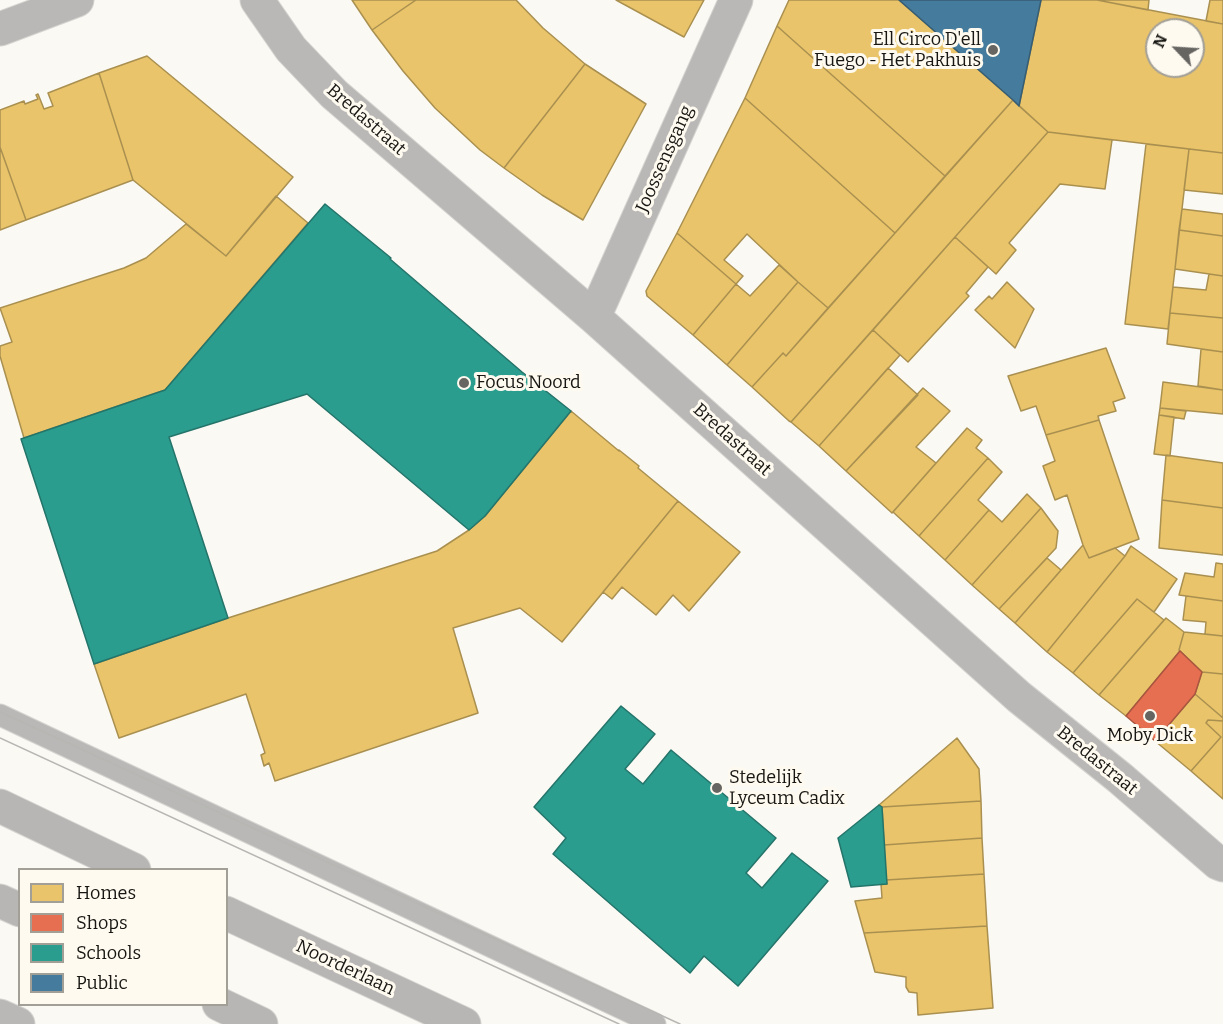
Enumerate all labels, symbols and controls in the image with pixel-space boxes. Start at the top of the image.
north arrow [1145,18,1205,78]
place label: Ell Circo D'ell Fuego - Het Pakhuis [814,29,981,72]
text: N [1149,31,1171,51]
marker: Ell Circo D'ell Fuego - Het Pakhuis [986,43,1000,57]
street label: Bredastraat [322,80,410,160]
street label: Joossensgang [632,102,698,216]
place label: Focus Noord [476,372,581,394]
marker: Focus Noord [457,376,471,390]
street label: Bredastraat [688,399,776,481]
marker: Moby Dick [1143,709,1157,723]
street label: Bredastraat [1052,722,1142,800]
place label: Moby Dick [1107,725,1193,747]
place label: Stedelijk Lyceum Cadix [729,767,845,810]
marker: Stedelijk Lyceum Cadix [710,781,724,795]
legend [18,868,228,1006]
text: Homes [76,882,136,904]
text: Shops [76,912,128,934]
street label: Noorderlaan [292,936,398,1000]
text: Schools [76,942,141,964]
text: Public [76,972,128,994]

